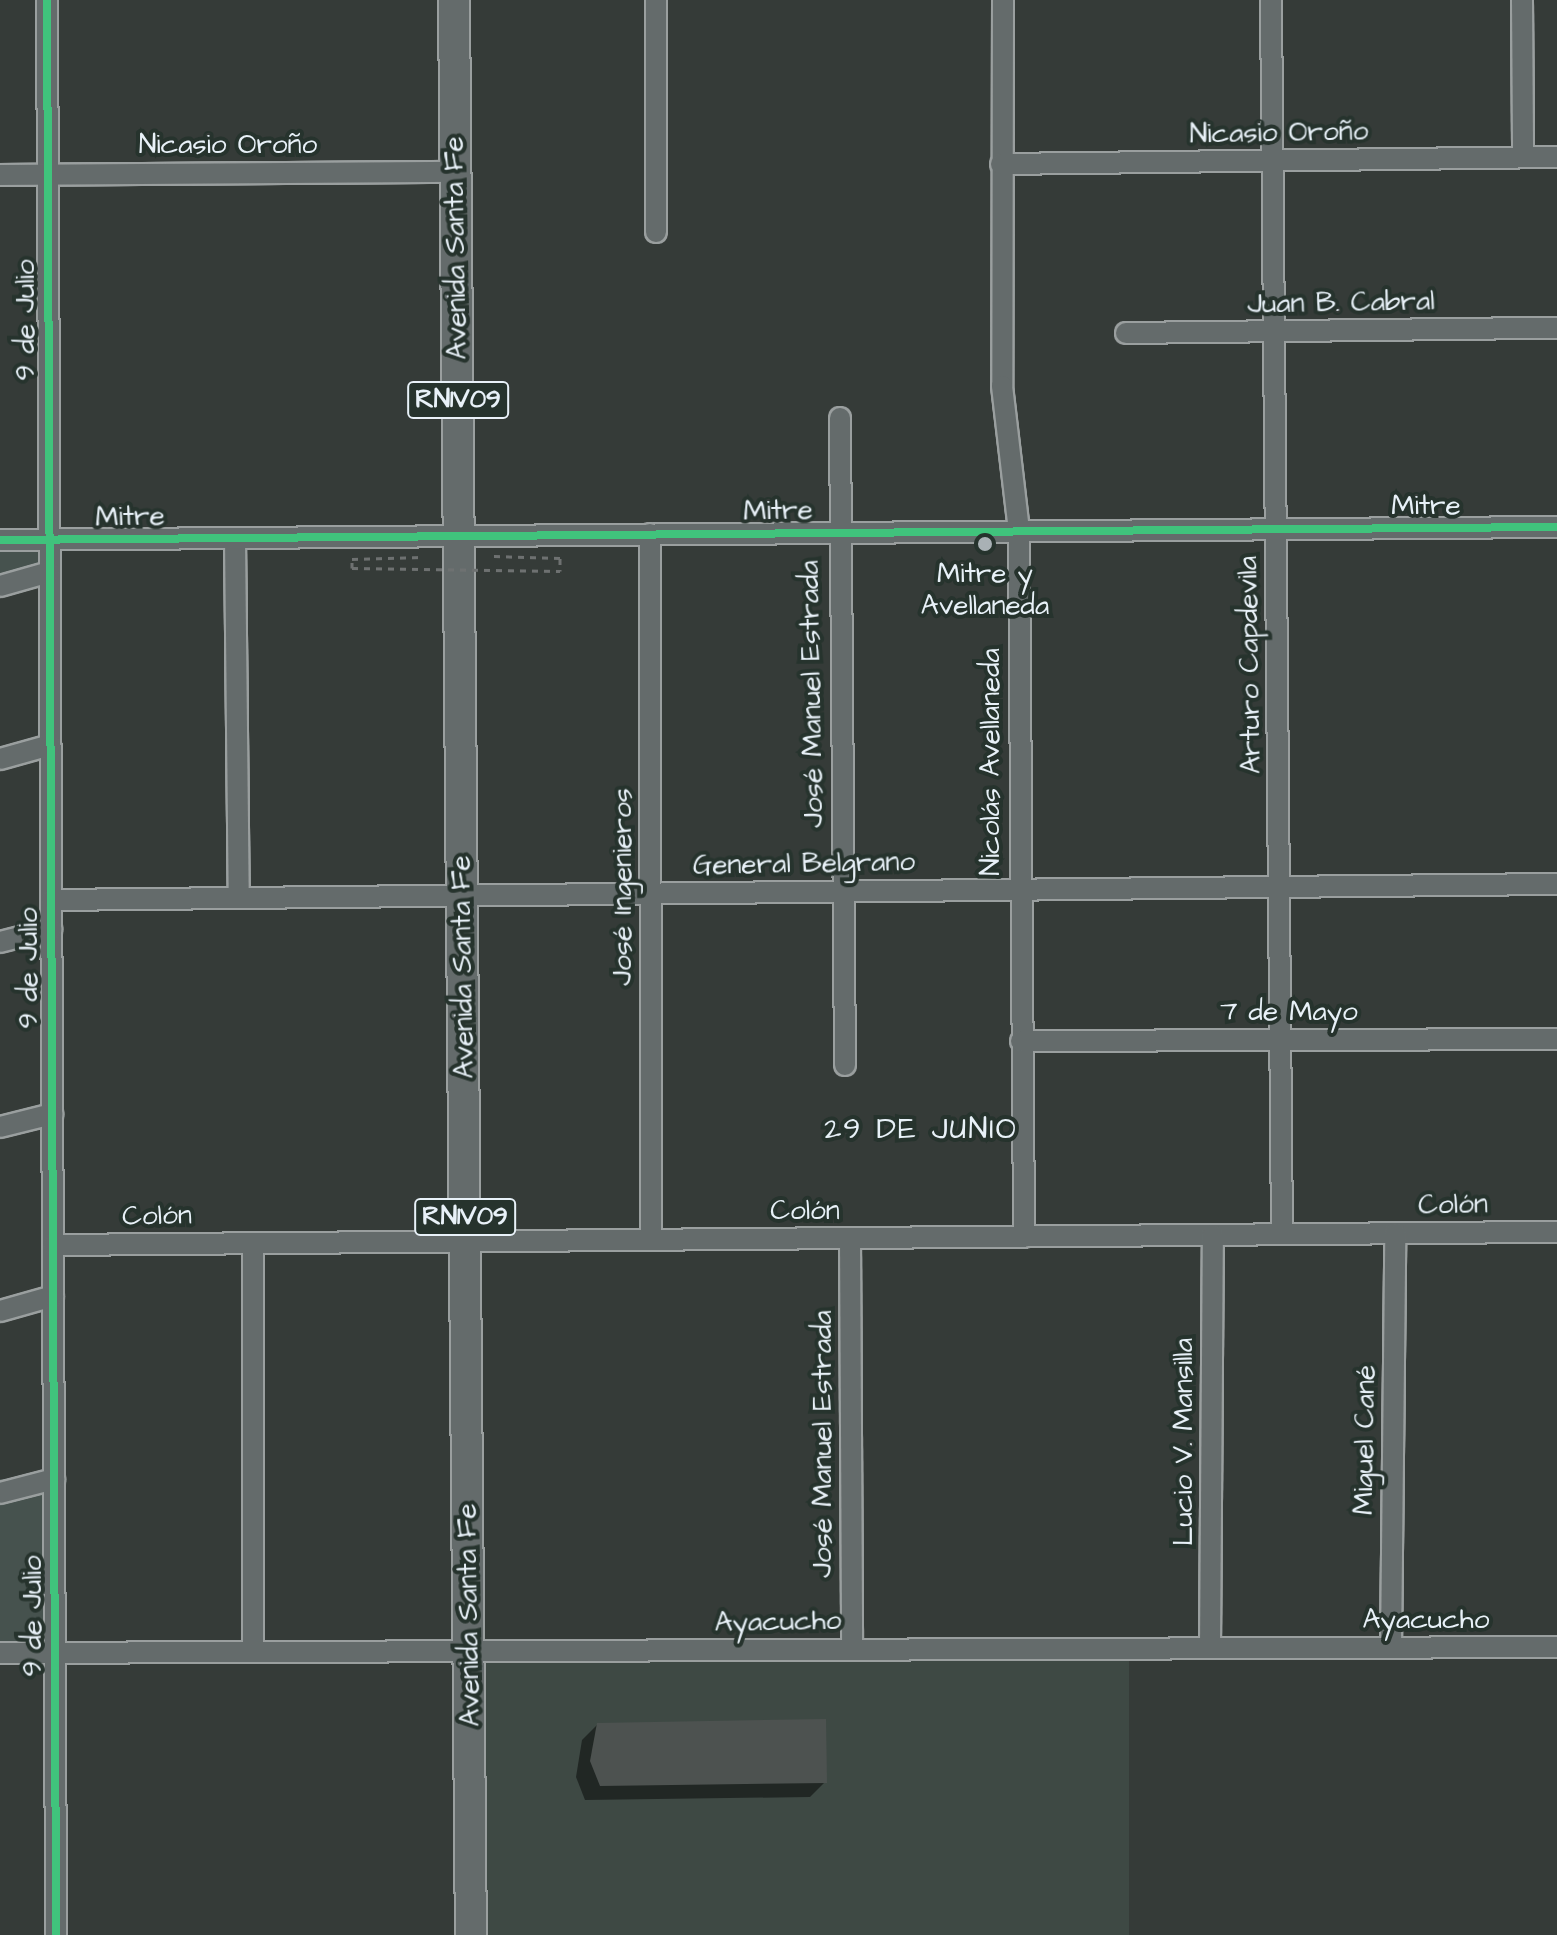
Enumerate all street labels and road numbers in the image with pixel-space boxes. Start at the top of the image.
street label: Nicasio Oroño [1189,115,1369,151]
street label: Nicasio Oroño [139,128,317,162]
street label: Avenida Santa Fe [437,136,475,360]
street label: 9 de Julio [9,259,43,381]
street label: Juan B. Cabral [1247,285,1435,321]
road number: RN1V09 [406,378,510,422]
street label: Mitre [1391,489,1461,523]
street label: Mitre [743,494,813,528]
street label: Mitre [95,500,165,534]
street label: Arturo Capdevila [1231,556,1269,774]
street label: José Manuel Estrada [793,560,831,828]
street label: Nicolás Avellaneda [974,648,1008,876]
street label: José Ingenieros [606,788,640,986]
street label: General Belgrano [693,845,915,883]
street label: Avenida Santa Fe [444,855,482,1079]
street label: 9 de Julio [12,907,46,1029]
street label: 7 de Mayo [1220,995,1358,1029]
street label: Colón [1418,1188,1488,1222]
street label: Colón [770,1194,840,1228]
road number: RN1V09 [413,1195,517,1239]
street label: Colón [122,1199,192,1233]
street label: José Manuel Estrada [806,1310,840,1578]
street label: Lucio V. Mansilla [1167,1338,1201,1546]
street label: Miguel Cané [1347,1365,1383,1515]
street label: Avenida Santa Fe [450,1503,488,1727]
street label: 9 de Julio [16,1555,50,1677]
street label: Ayacucho [1363,1603,1489,1637]
street label: Ayacucho [714,1604,842,1640]

